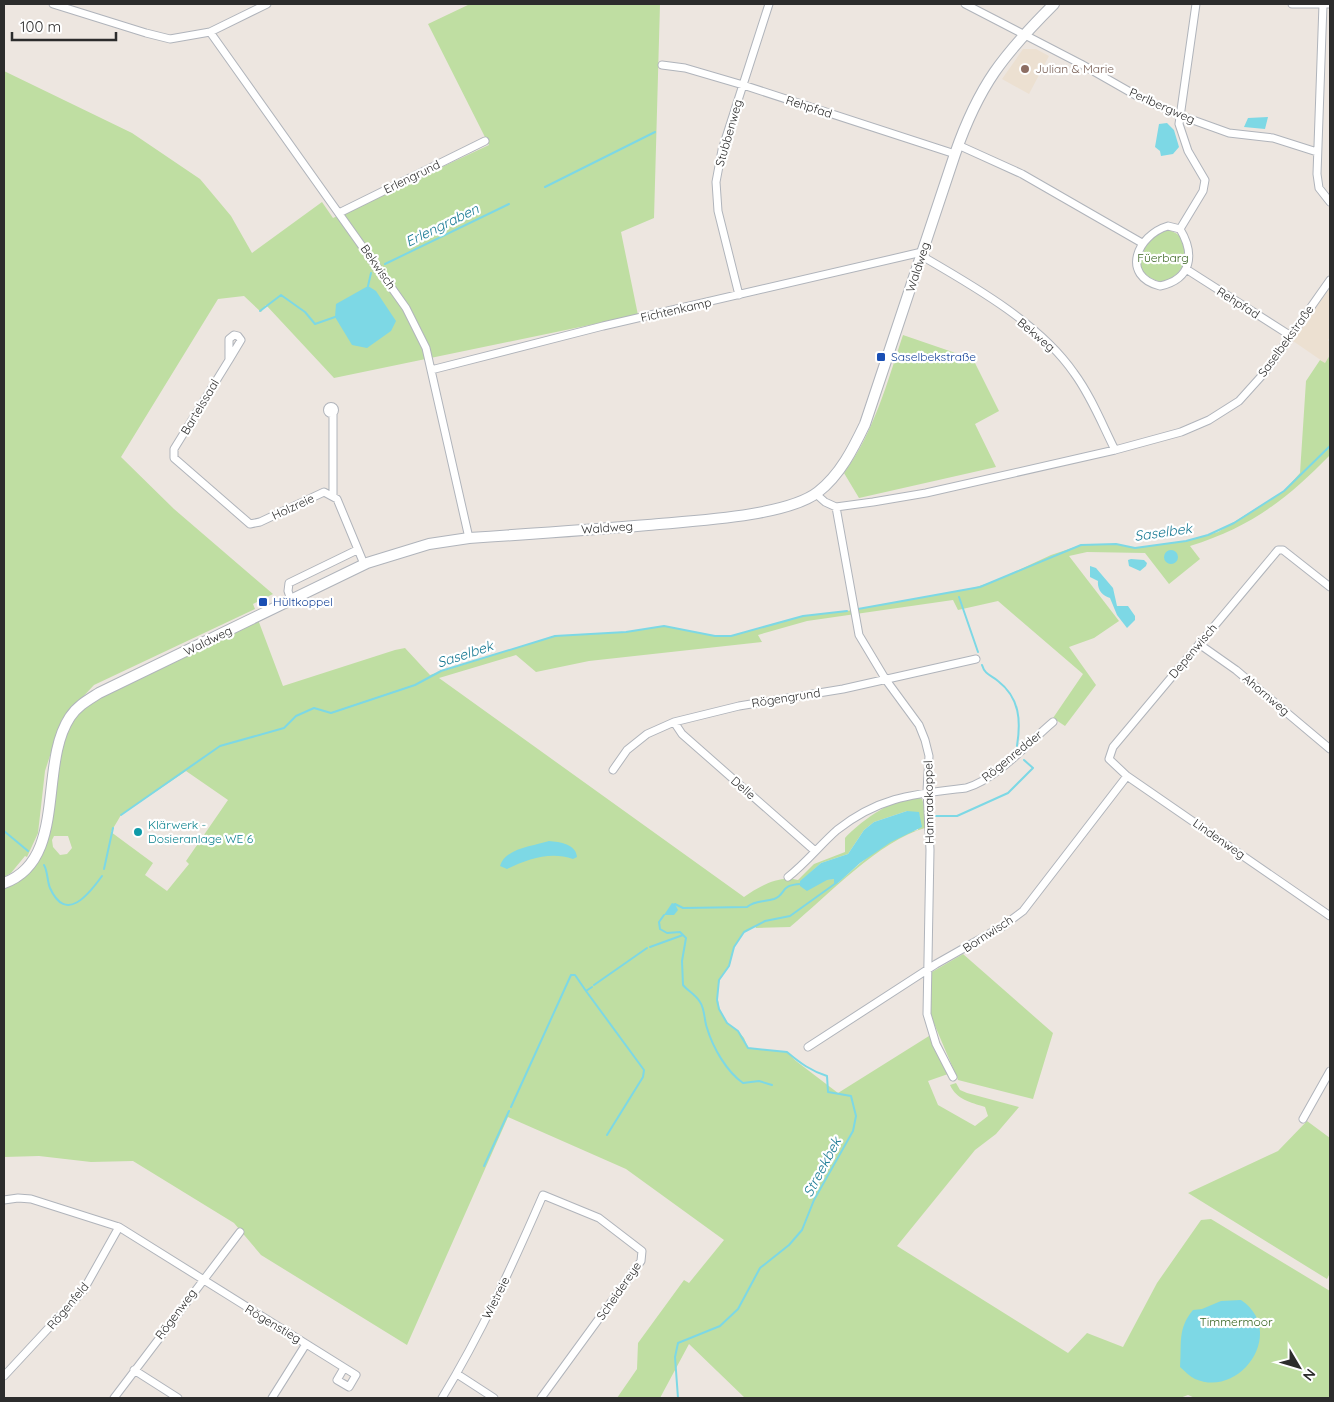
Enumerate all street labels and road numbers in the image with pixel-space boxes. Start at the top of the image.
street label: Perlbergweg [1127,84,1197,127]
street label: Rehpfad [784,92,834,121]
street label: Stubbenweg [712,98,745,168]
street label: Erlengrund [381,156,442,197]
street label: Waldweg [902,240,933,294]
street label: Bekwisch [358,241,399,292]
street label: Rehpfad [1214,284,1262,322]
street label: Fichtenkamp [639,294,713,325]
street label: Saselbekstraße [1255,302,1317,380]
street label: Bekweg [1015,315,1058,355]
street label: Bartelssaal [177,376,222,437]
street label: Holzreie [269,490,316,523]
street label: Waldweg [581,518,633,537]
street label: Depenwisch [1165,620,1220,681]
street label: Waldweg [181,622,234,659]
street label: Ahornweg [1240,671,1293,719]
street label: Rögengrund [750,685,821,710]
street label: Rögenredder [978,726,1045,785]
street label: Hamraakoppel [920,760,937,844]
street label: Delle [728,773,759,803]
street label: Lindenweg [1190,815,1248,862]
street label: Bornwisch [960,912,1016,955]
street label: Scheidereye [593,1258,644,1323]
street label: Wietreie [479,1274,513,1321]
street label: Rögenfeld [44,1279,92,1332]
street label: Rögenweg [152,1285,199,1342]
street label: Rögenstieg [243,1301,304,1346]

